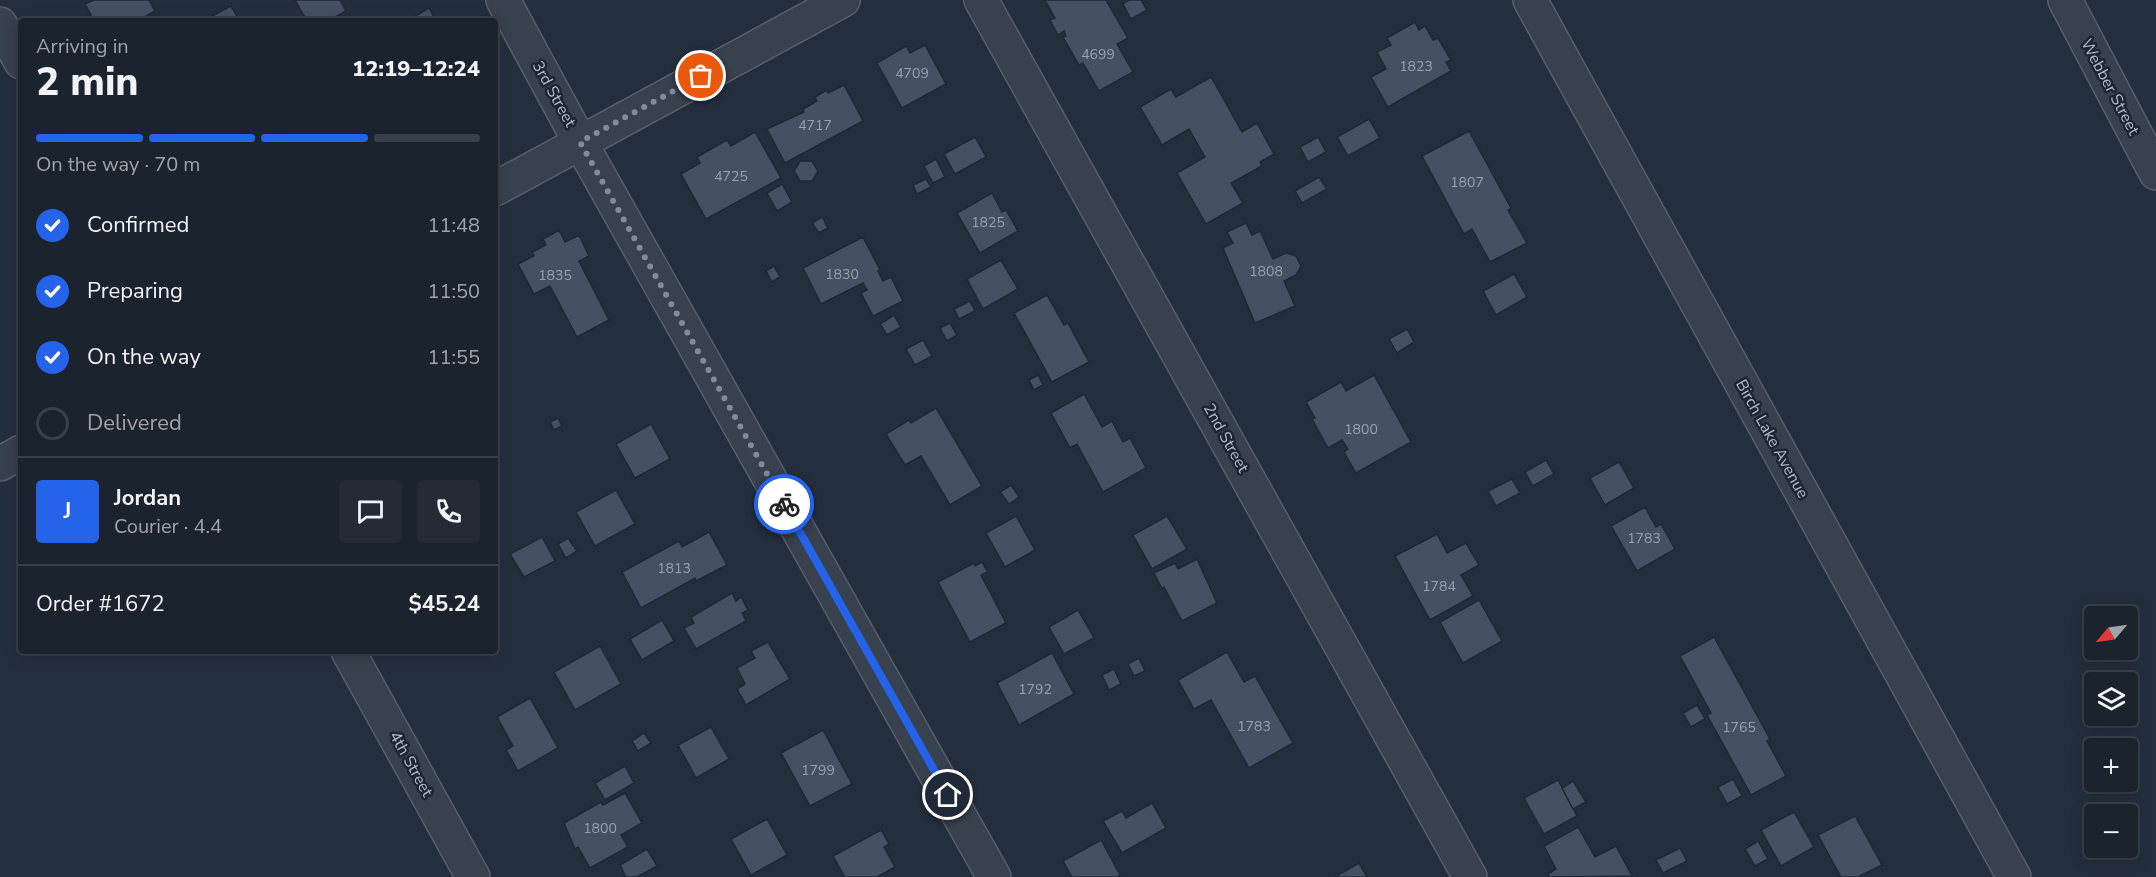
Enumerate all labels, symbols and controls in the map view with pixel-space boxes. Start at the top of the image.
text: Arriving in [36,33,129,60]
street label: Webber Street [2075,35,2145,139]
house number: 4699 [1081,45,1115,64]
pin [675,50,726,101]
text: 12:19–12:24 [352,54,480,84]
text: 2 min [36,56,139,109]
street label: 3rd Street [527,57,581,131]
house number: 1823 [1399,57,1433,76]
icon: bag [684,59,717,92]
house number: 4709 [895,64,929,83]
house number: 4717 [798,116,832,135]
text: On the way · 70 m [36,151,200,178]
house number: 4725 [714,167,748,186]
house number: 1807 [1450,173,1484,192]
icon: check [36,209,69,242]
text: Confirmed [87,210,189,240]
text: 11:48 [427,212,480,239]
house number: 1825 [971,213,1005,232]
house number: 1808 [1249,262,1283,281]
house number: 1830 [825,265,859,284]
house number: 1835 [538,266,572,285]
icon: check [36,275,69,308]
text: Preparing [87,276,183,306]
text: 11:50 [427,278,480,305]
icon: check [36,341,69,374]
text: On the way [87,342,201,372]
text: 11:55 [427,344,480,371]
street label: Birch Lake Avenue [1730,376,1814,502]
street label: 2nd Street [1198,400,1254,477]
text: Delivered [87,408,182,438]
house number: 1800 [1344,420,1378,439]
courier [754,474,814,534]
button: chat [339,480,402,543]
button: phone [417,480,480,543]
text: Jordan [114,483,181,513]
icon: bike [768,488,801,521]
text: J [64,496,71,526]
text: Courier · 4.4 [114,513,222,540]
house number: 1783 [1627,529,1661,548]
house number: 1813 [657,559,691,578]
house number: 1784 [1422,577,1456,596]
text: Order #1672 [36,589,165,619]
text: $45.24 [409,589,480,619]
north arrow [2084,606,2138,660]
map controls [2084,606,2138,858]
button: layers [2084,672,2138,726]
house number: 1792 [1018,680,1052,699]
house number: 1783 [1237,717,1271,736]
house number: 1765 [1722,718,1756,737]
street label: 4th Street [384,727,438,801]
button: + [2084,738,2138,792]
house number: 1799 [801,761,835,780]
pin [922,769,973,820]
icon: home [931,778,964,811]
button: − [2084,804,2138,858]
house number: 1800 [583,819,617,838]

